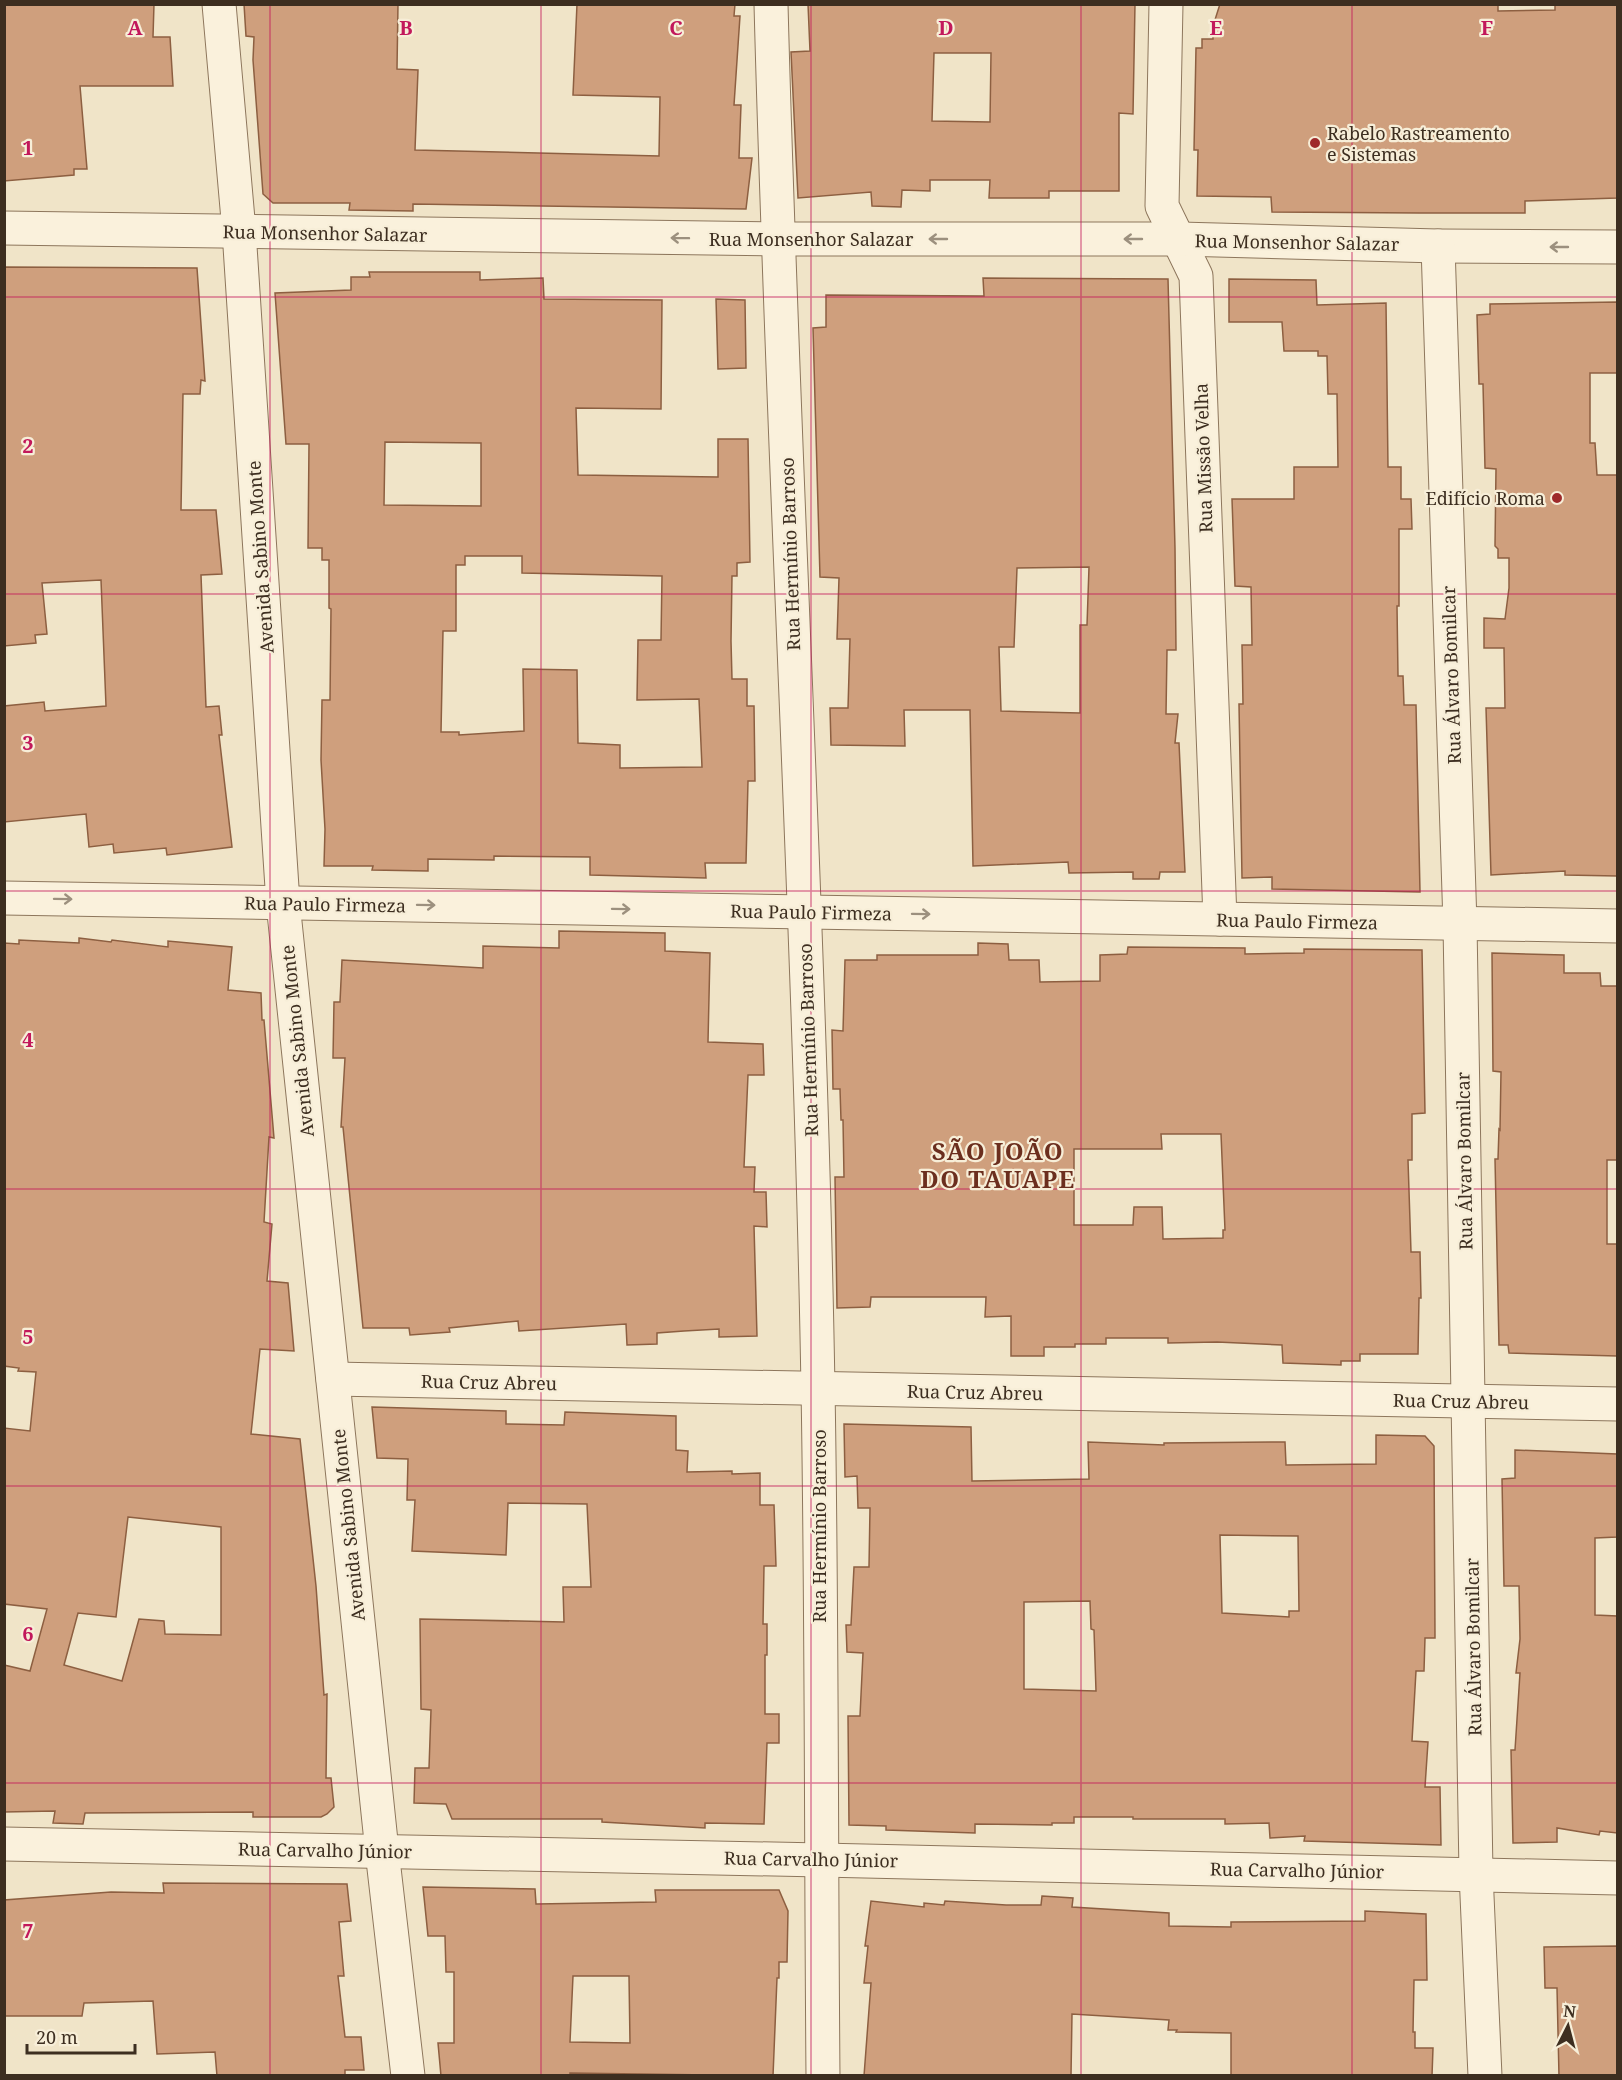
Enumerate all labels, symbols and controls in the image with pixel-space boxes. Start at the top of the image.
text: A [127,14,143,41]
text: B [399,14,413,41]
text: C [669,14,683,41]
text: D [938,14,954,41]
text: E [1209,14,1223,41]
text: F [1481,14,1493,41]
place label: Rabelo Rastreamento e Sistemas [1327,121,1510,166]
text: 1 [22,134,34,161]
marker: Rabelo Rastreamento e Sistemas [1308,136,1322,150]
street label: Rua Monsenhor Salazar [222,219,428,247]
street label: Rua Monsenhor Salazar [709,227,914,251]
street label: Rua Monsenhor Salazar [1194,228,1400,256]
one-way arrow [671,232,691,244]
one-way arrow [929,233,949,245]
one-way arrow [1124,233,1144,245]
one-way arrow [1550,241,1570,253]
street label: Rua Missão Velha [1188,383,1218,533]
text: 2 [22,432,34,459]
street label: Rua Hermínio Barroso [775,457,805,651]
street label: Avenida Sabino Monte [241,460,279,654]
place label: Edifício Roma [1426,486,1545,510]
marker: Edifício Roma [1550,491,1564,505]
street label: Rua Álvaro Bomilcar [1436,585,1466,765]
text: 3 [22,729,34,756]
street label: Rua Paulo Firmeza [244,891,406,917]
one-way arrow [52,893,72,905]
street label: Rua Paulo Firmeza [730,899,892,925]
one-way arrow [415,900,435,911]
one-way arrow [610,903,630,915]
one-way arrow [910,908,930,920]
street label: Rua Paulo Firmeza [1216,908,1378,934]
street label: Rua Hermínio Barroso [793,943,823,1137]
street label: Avenida Sabino Monte [275,944,319,1138]
text: 4 [22,1026,34,1053]
street label: Rua Álvaro Bomilcar [1450,1071,1478,1250]
district label: SÃO JOÃO DO TAUAPE [920,1134,1076,1195]
text: 5 [22,1323,34,1350]
street label: Rua Cruz Abreu [421,1369,558,1395]
street label: Rua Cruz Abreu [907,1379,1044,1405]
street label: Rua Cruz Abreu [1393,1388,1530,1414]
street label: Avenida Sabino Monte [326,1428,370,1622]
street label: Rua Hermínio Barroso [807,1429,831,1623]
street label: Rua Álvaro Bomilcar [1459,1557,1487,1736]
text: 6 [22,1620,34,1647]
street label: Rua Carvalho Júnior [238,1836,413,1864]
street label: Rua Carvalho Júnior [724,1845,899,1873]
street label: Rua Carvalho Júnior [1210,1856,1385,1884]
text: 7 [22,1917,34,1944]
north arrow [1538,1996,1598,2056]
text: N [1562,1999,1577,2023]
scale bar [27,2017,135,2055]
text: 20 m [36,2025,78,2049]

